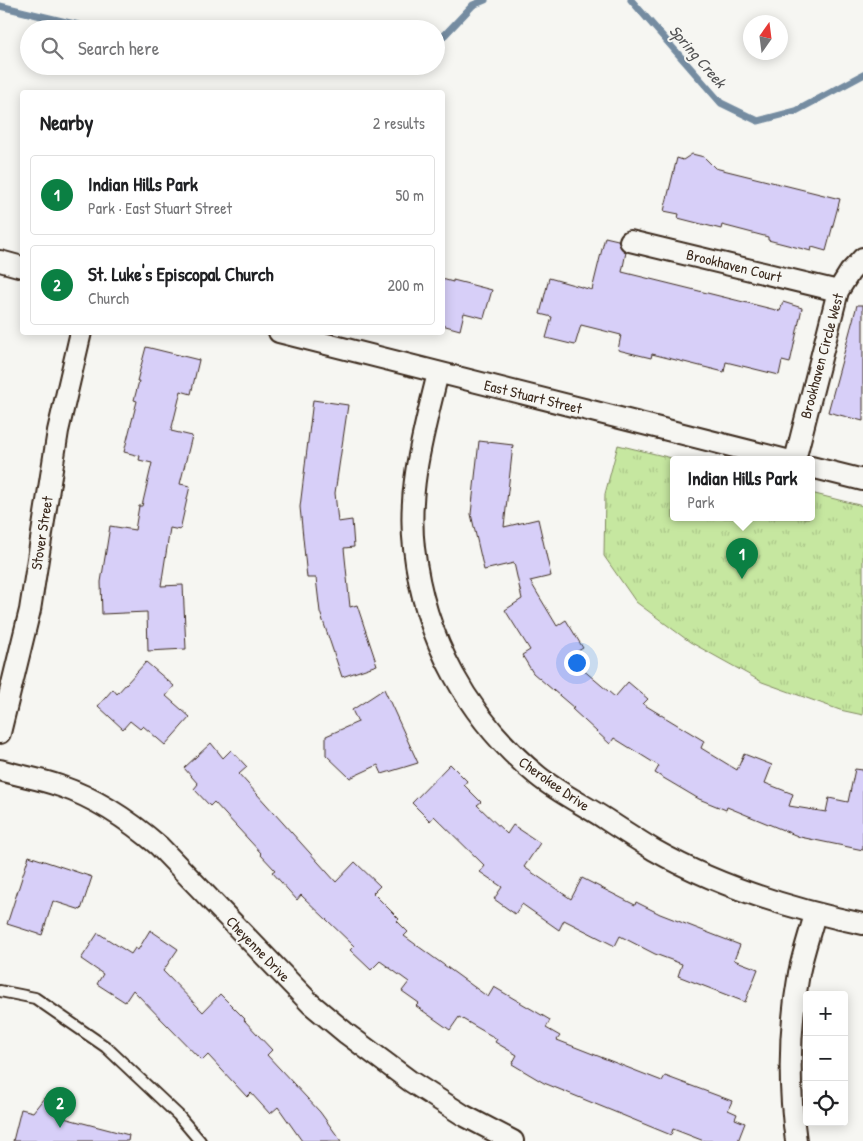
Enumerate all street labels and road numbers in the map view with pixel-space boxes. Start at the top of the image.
street label: Brookhaven Court [684,244,785,288]
street label: Brookhaven Circle West [795,290,849,421]
street label: East Stuart Street [482,374,585,419]
street label: Stover Street [25,494,58,571]
street label: Cherokee Drive [515,751,594,816]
street label: Cheyenne Drive [222,911,295,986]

